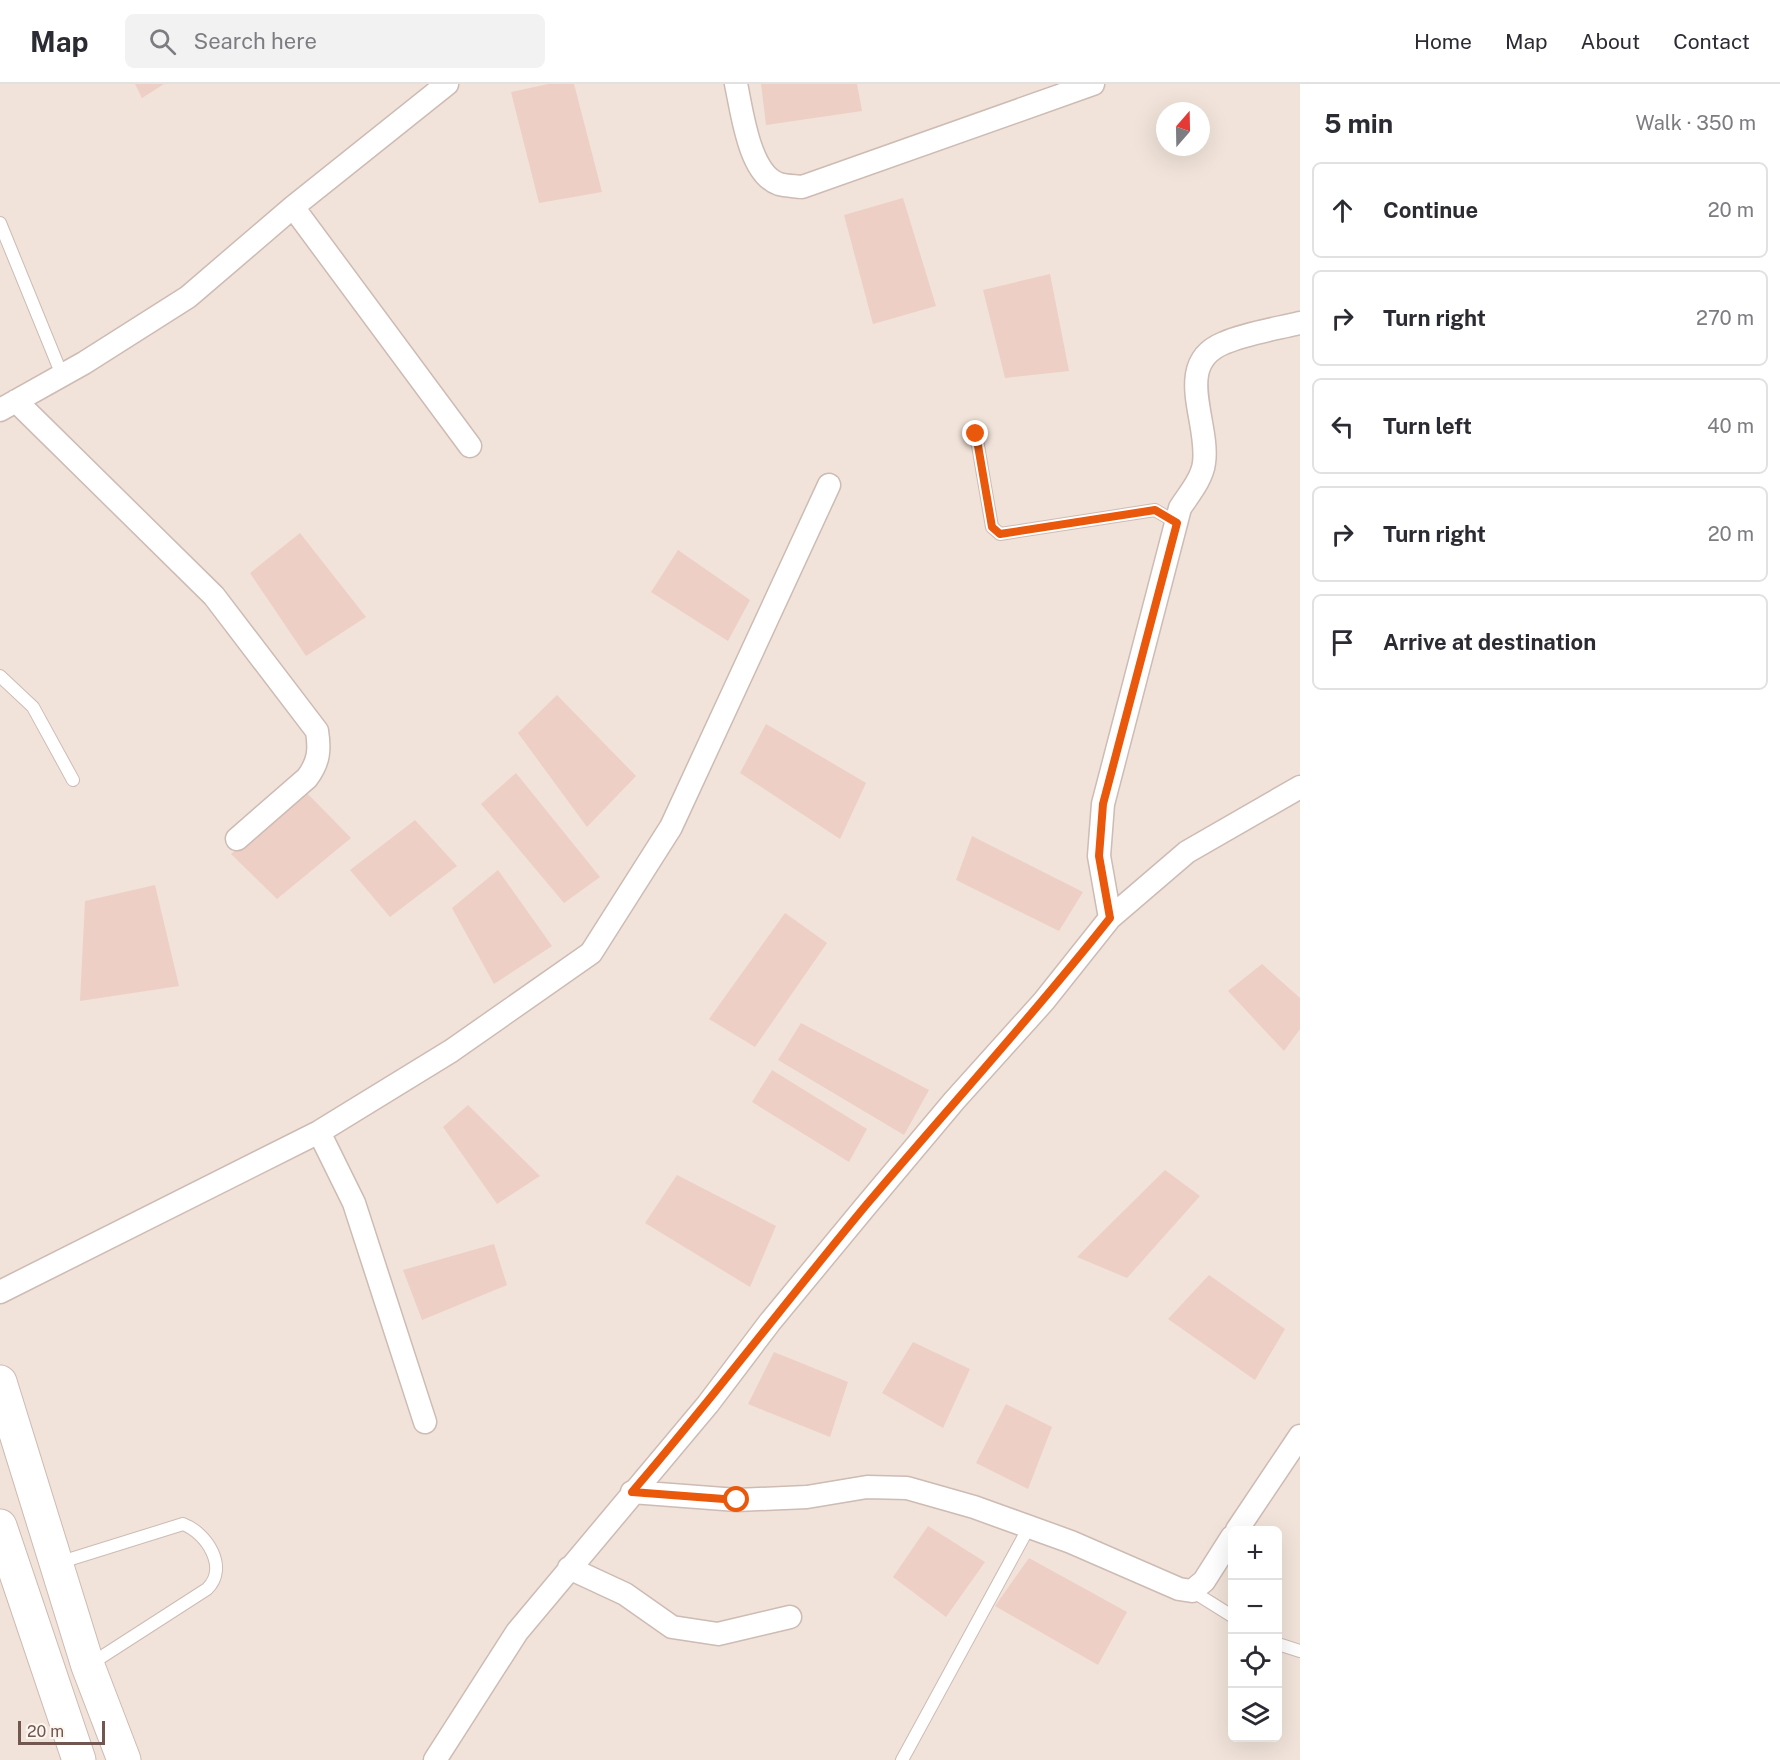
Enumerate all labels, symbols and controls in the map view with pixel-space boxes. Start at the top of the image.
search box [125,14,545,68]
text: Map [30,25,89,58]
icon: search [146,25,179,58]
text: Search here [194,28,317,54]
text: Home [1414,29,1472,54]
text: Map [1505,29,1548,54]
text: About [1581,29,1640,54]
text: Contact [1673,29,1750,54]
north arrow [1156,102,1210,156]
text: 5 min [1324,108,1393,139]
text: Walk · 350 m [1636,111,1756,135]
icon: ahead [1326,194,1359,227]
text: Continue [1383,197,1478,223]
text: 20 m [1708,198,1754,222]
icon: right [1326,302,1359,335]
text: Turn right [1383,305,1486,331]
text: 270 m [1696,306,1754,330]
icon: left [1326,410,1359,443]
text: Turn left [1383,413,1472,439]
text: 40 m [1707,414,1754,438]
route end [962,420,988,446]
icon: right [1326,518,1359,551]
text: Turn right [1383,521,1486,547]
text: 20 m [1708,522,1754,546]
icon: arrive [1326,626,1359,659]
text: Arrive at destination [1383,629,1596,655]
route start [723,1486,749,1512]
map controls [1228,1526,1282,1742]
button: + [1228,1526,1282,1580]
button: − [1228,1580,1282,1634]
button: locate [1228,1634,1282,1688]
button: layers [1228,1688,1282,1742]
scale bar [18,1718,105,1746]
text: 20 m [27,1722,64,1741]

